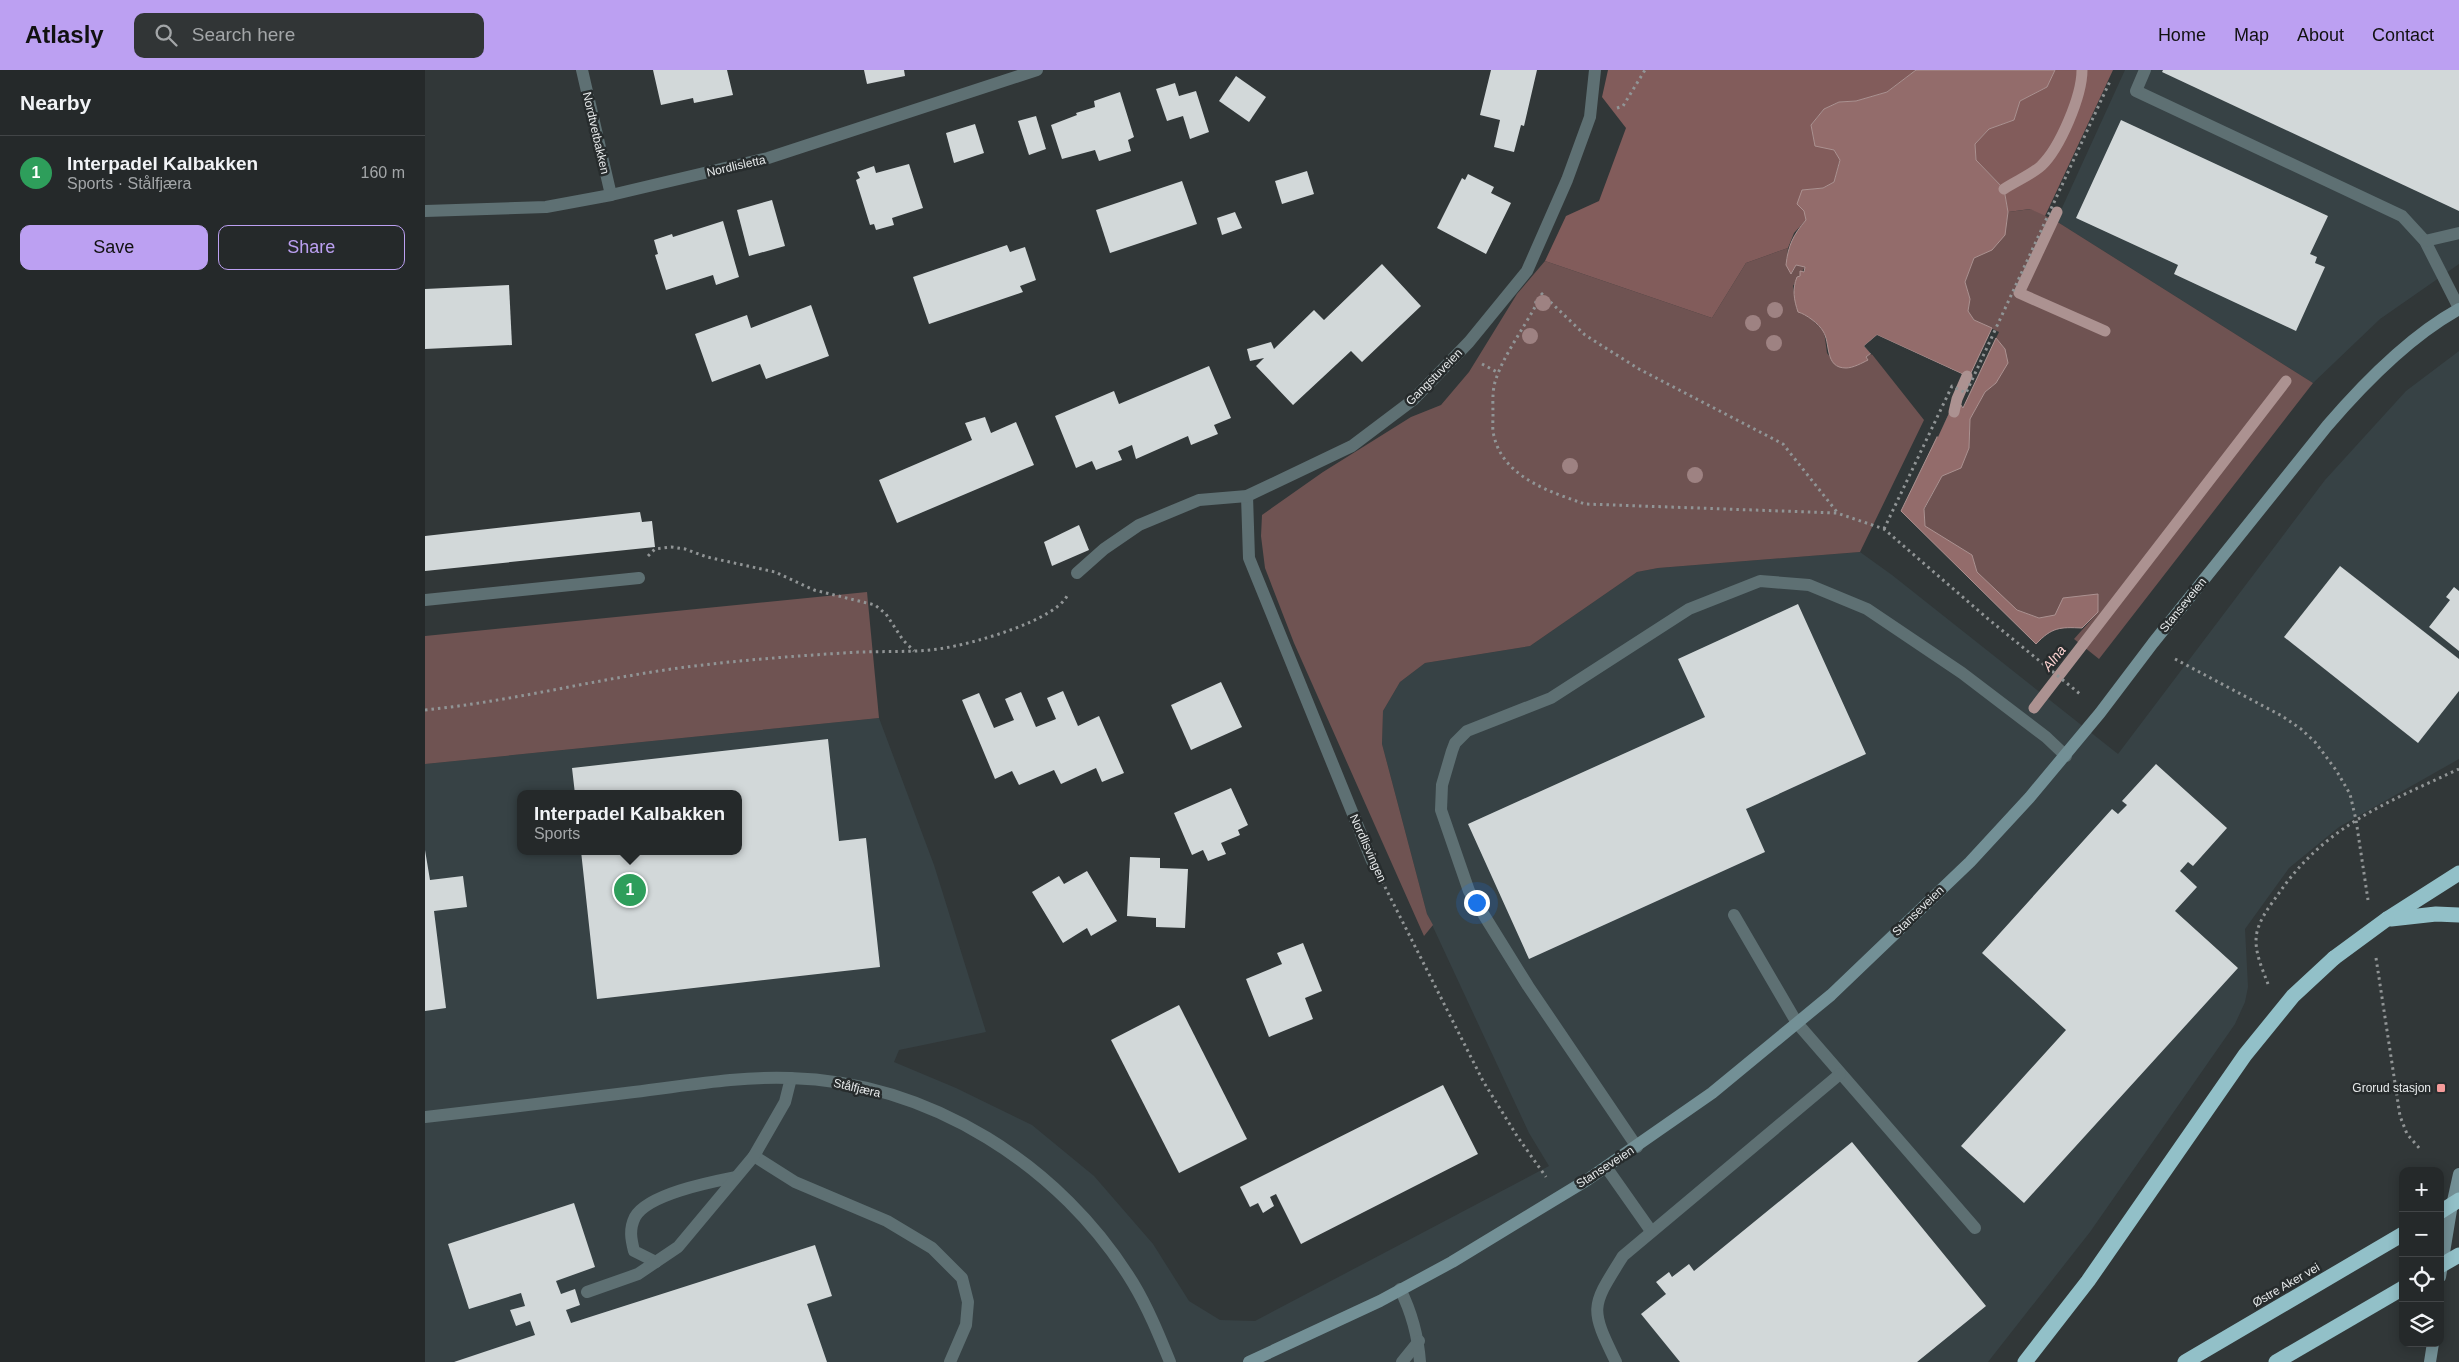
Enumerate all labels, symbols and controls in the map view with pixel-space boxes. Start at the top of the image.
search box [134,13,484,58]
text: Atlasly [25,21,104,48]
icon: search [152,21,180,49]
text: Search here [192,24,295,45]
text: Home [2158,25,2206,45]
text: Map [2234,25,2269,45]
text: About [2297,25,2344,45]
text: Contact [2372,25,2434,45]
street label: Nordtvetbakken [580,90,612,176]
text: Nearby [20,91,91,114]
street label: Nordlisletta [705,152,767,180]
text: Interpadel Kalbakken [67,153,258,174]
text: 1 [32,164,40,181]
text: 160 m [361,164,405,181]
text: Sports · Stålfjæra [67,175,191,192]
button: Save [20,225,208,270]
button: Share [218,225,405,270]
street label: Gangstuveien [1403,346,1465,408]
street label: Stanseveien [2157,575,2209,635]
water label: Alna [2038,642,2069,675]
popup [517,790,742,855]
text: Interpadel Kalbakken [534,803,725,824]
street label: Nordlisvingen [1347,812,1389,884]
text: Sports [534,825,580,842]
pin: 1 [614,871,646,909]
street label: Stanseveien [1889,883,1947,939]
your location [1464,890,1490,916]
street label: Stålfjæra [832,1076,882,1100]
place label: Grorud stasjon [2352,1081,2431,1095]
marker: Grorud stasjon [2435,1082,2447,1094]
street label: Stanseveien [1573,1143,1637,1191]
map controls [2399,1167,2444,1347]
button: + [2399,1167,2444,1212]
button: − [2399,1212,2444,1257]
button: locate [2399,1257,2444,1302]
street label: Østre Aker vei [2250,1260,2322,1310]
button: layers [2399,1302,2444,1347]

